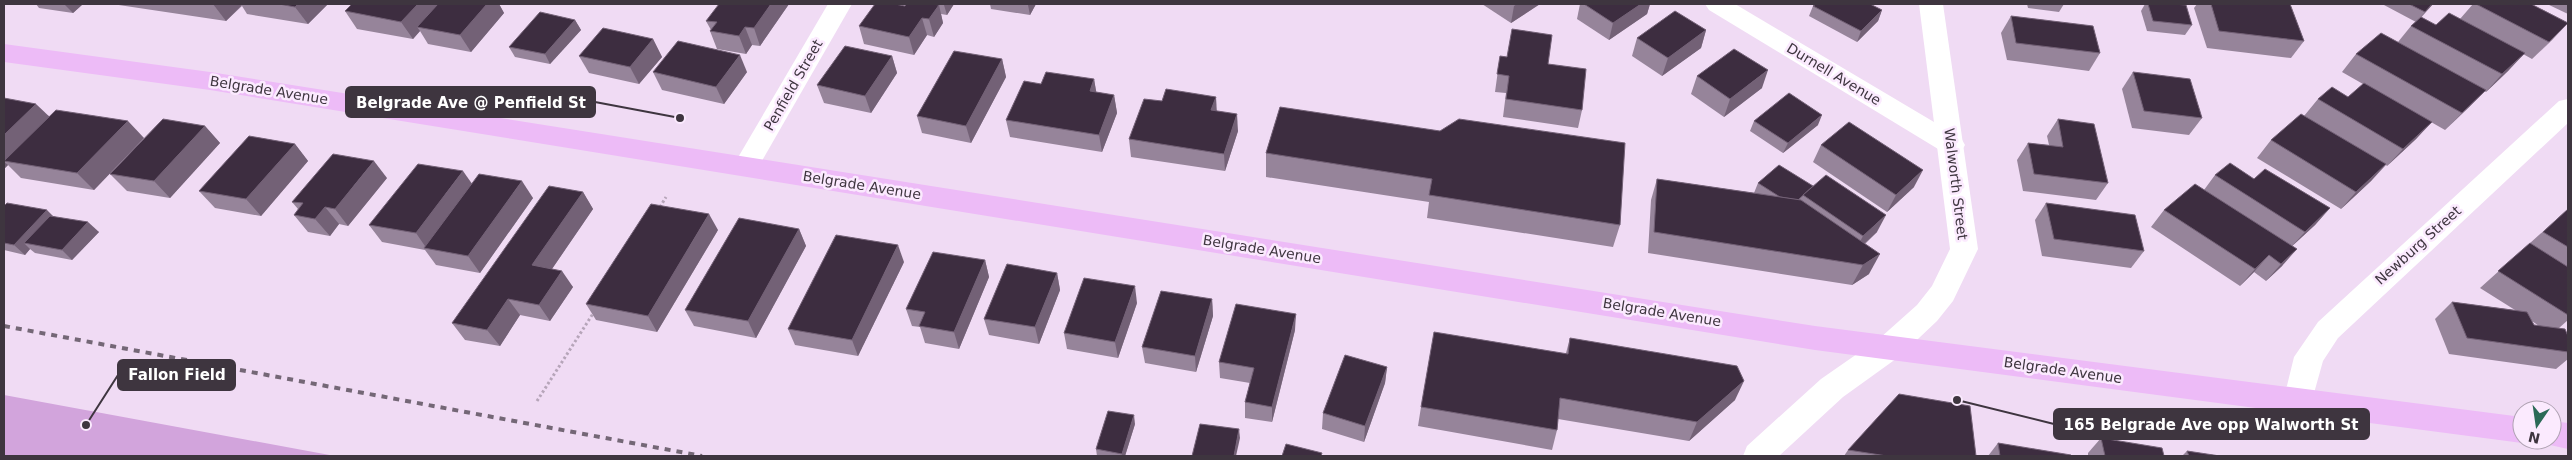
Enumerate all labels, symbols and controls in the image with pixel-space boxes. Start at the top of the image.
street label: Penfield Street [760,36,826,133]
street label: Durnell Avenue [1784,40,1884,108]
street label: Belgrade Avenue [209,73,329,107]
callout: Belgrade Ave @ Penfield St [346,87,595,117]
text: Belgrade Ave @ Penfield St [356,94,586,112]
street label: Walworth Street [1941,127,1971,241]
street label: Belgrade Avenue [802,168,922,202]
street label: Newburg Street [2372,202,2464,288]
street label: Belgrade Avenue [1202,232,1322,266]
street label: Belgrade Avenue [1602,295,1722,329]
street label: Belgrade Avenue [2003,354,2123,386]
callout: Fallon Field [118,360,235,390]
text: Fallon Field [128,366,226,384]
north arrow [2512,400,2562,450]
callout: 165 Belgrade Ave opp Walworth St [2054,409,2369,439]
text: 165 Belgrade Ave opp Walworth St [2064,416,2358,434]
text: N [2527,429,2542,447]

